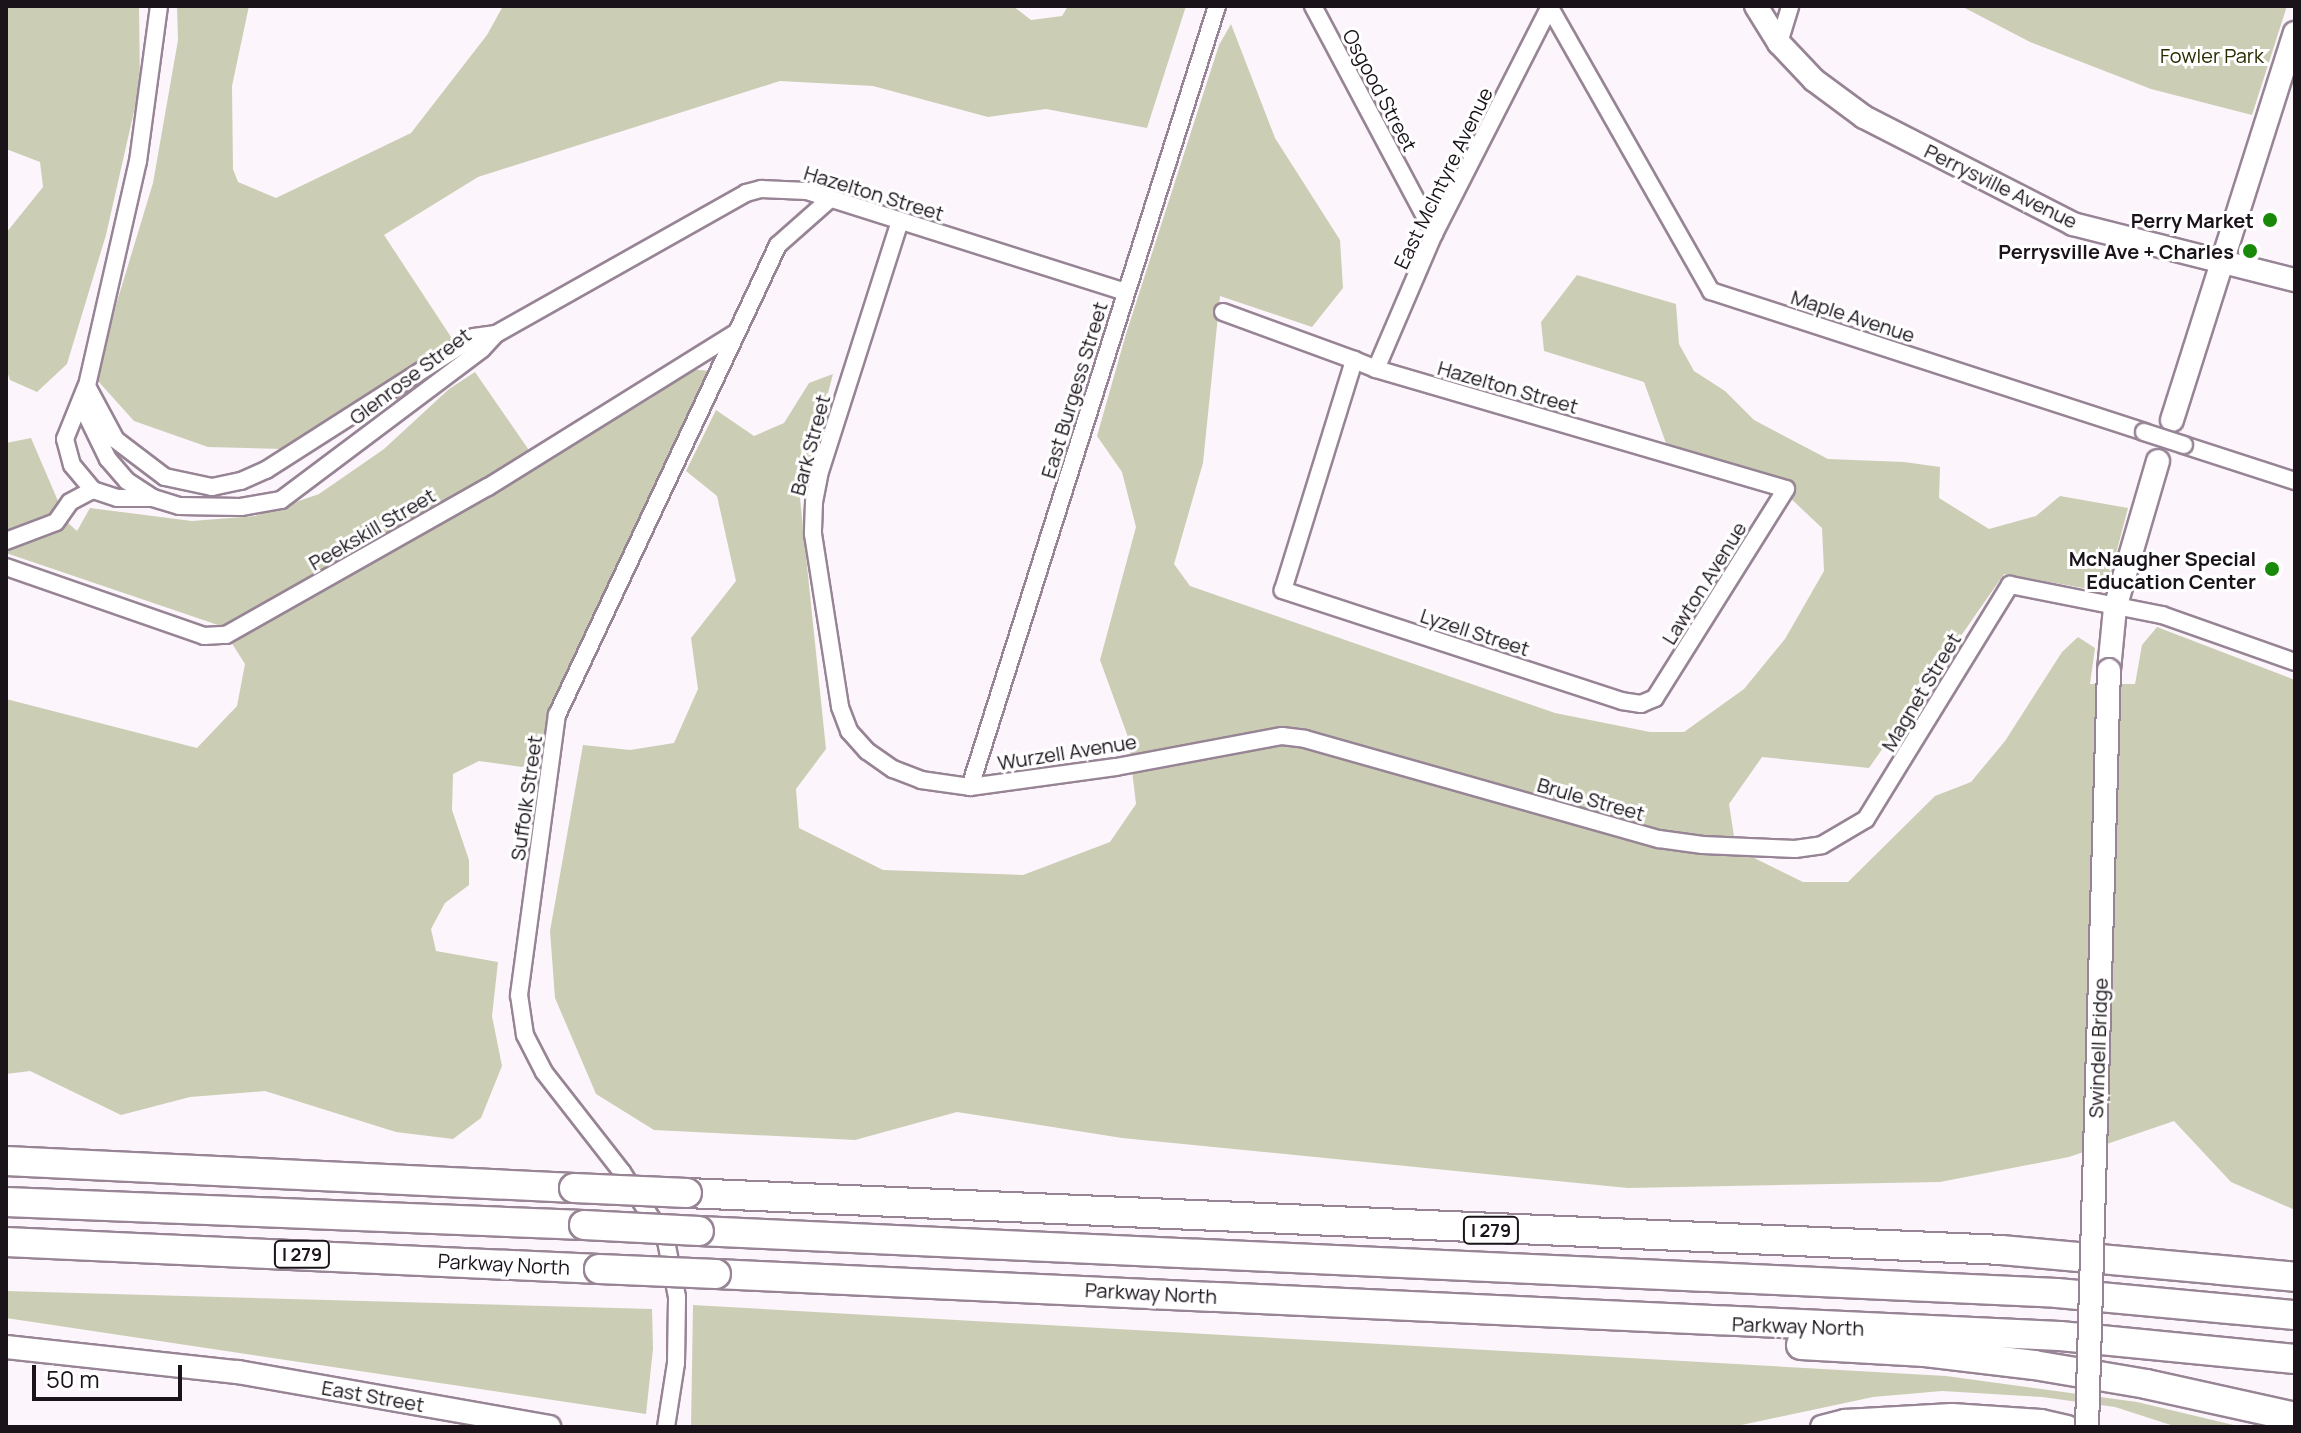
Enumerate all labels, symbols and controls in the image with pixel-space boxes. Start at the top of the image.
street label: Osgood Street [1338,25,1422,155]
park label: Fowler Park [2160,43,2264,67]
street label: East McIntyre Avenue [1389,83,1497,273]
street label: Perrysville Avenue [1921,139,2081,233]
street label: Hazelton Street [801,160,947,226]
place label: Perry Market [2131,208,2254,232]
marker: Perry Market [2261,211,2279,229]
place label: Perrysville Ave + Charles [1998,239,2234,263]
marker: Perrysville Ave + Charles [2241,242,2259,260]
street label: Maple Avenue [1788,285,1918,347]
street label: East Burgess Street [1036,299,1112,481]
street label: Glenrose Street [345,323,475,429]
street label: Hazelton Street [1435,355,1581,419]
street label: Bark Street [785,392,835,498]
street label: Peekskill Street [304,483,440,575]
street label: Lawton Avenue [1657,517,1751,649]
place label: McNaugher Special Education Center [2069,546,2256,593]
marker: McNaugher Special Education Center [2263,560,2281,578]
street label: Lyzell Street [1417,603,1533,661]
street label: Magnet Street [1876,628,1966,756]
street label: Wurzell Avenue [996,729,1138,775]
street label: Suffolk Street [505,734,547,862]
street label: Brule Street [1535,772,1647,826]
street label: Swindell Bridge [2084,977,2112,1119]
road number: I 279 [1461,1216,1521,1244]
road number: I 279 [272,1240,332,1268]
street label: Parkway North [437,1249,571,1279]
street label: Parkway North [1084,1278,1218,1308]
street label: Parkway North [1731,1312,1865,1340]
scale bar [36,1349,186,1399]
text: 50 m [46,1362,100,1395]
street label: East Street [320,1375,426,1417]

